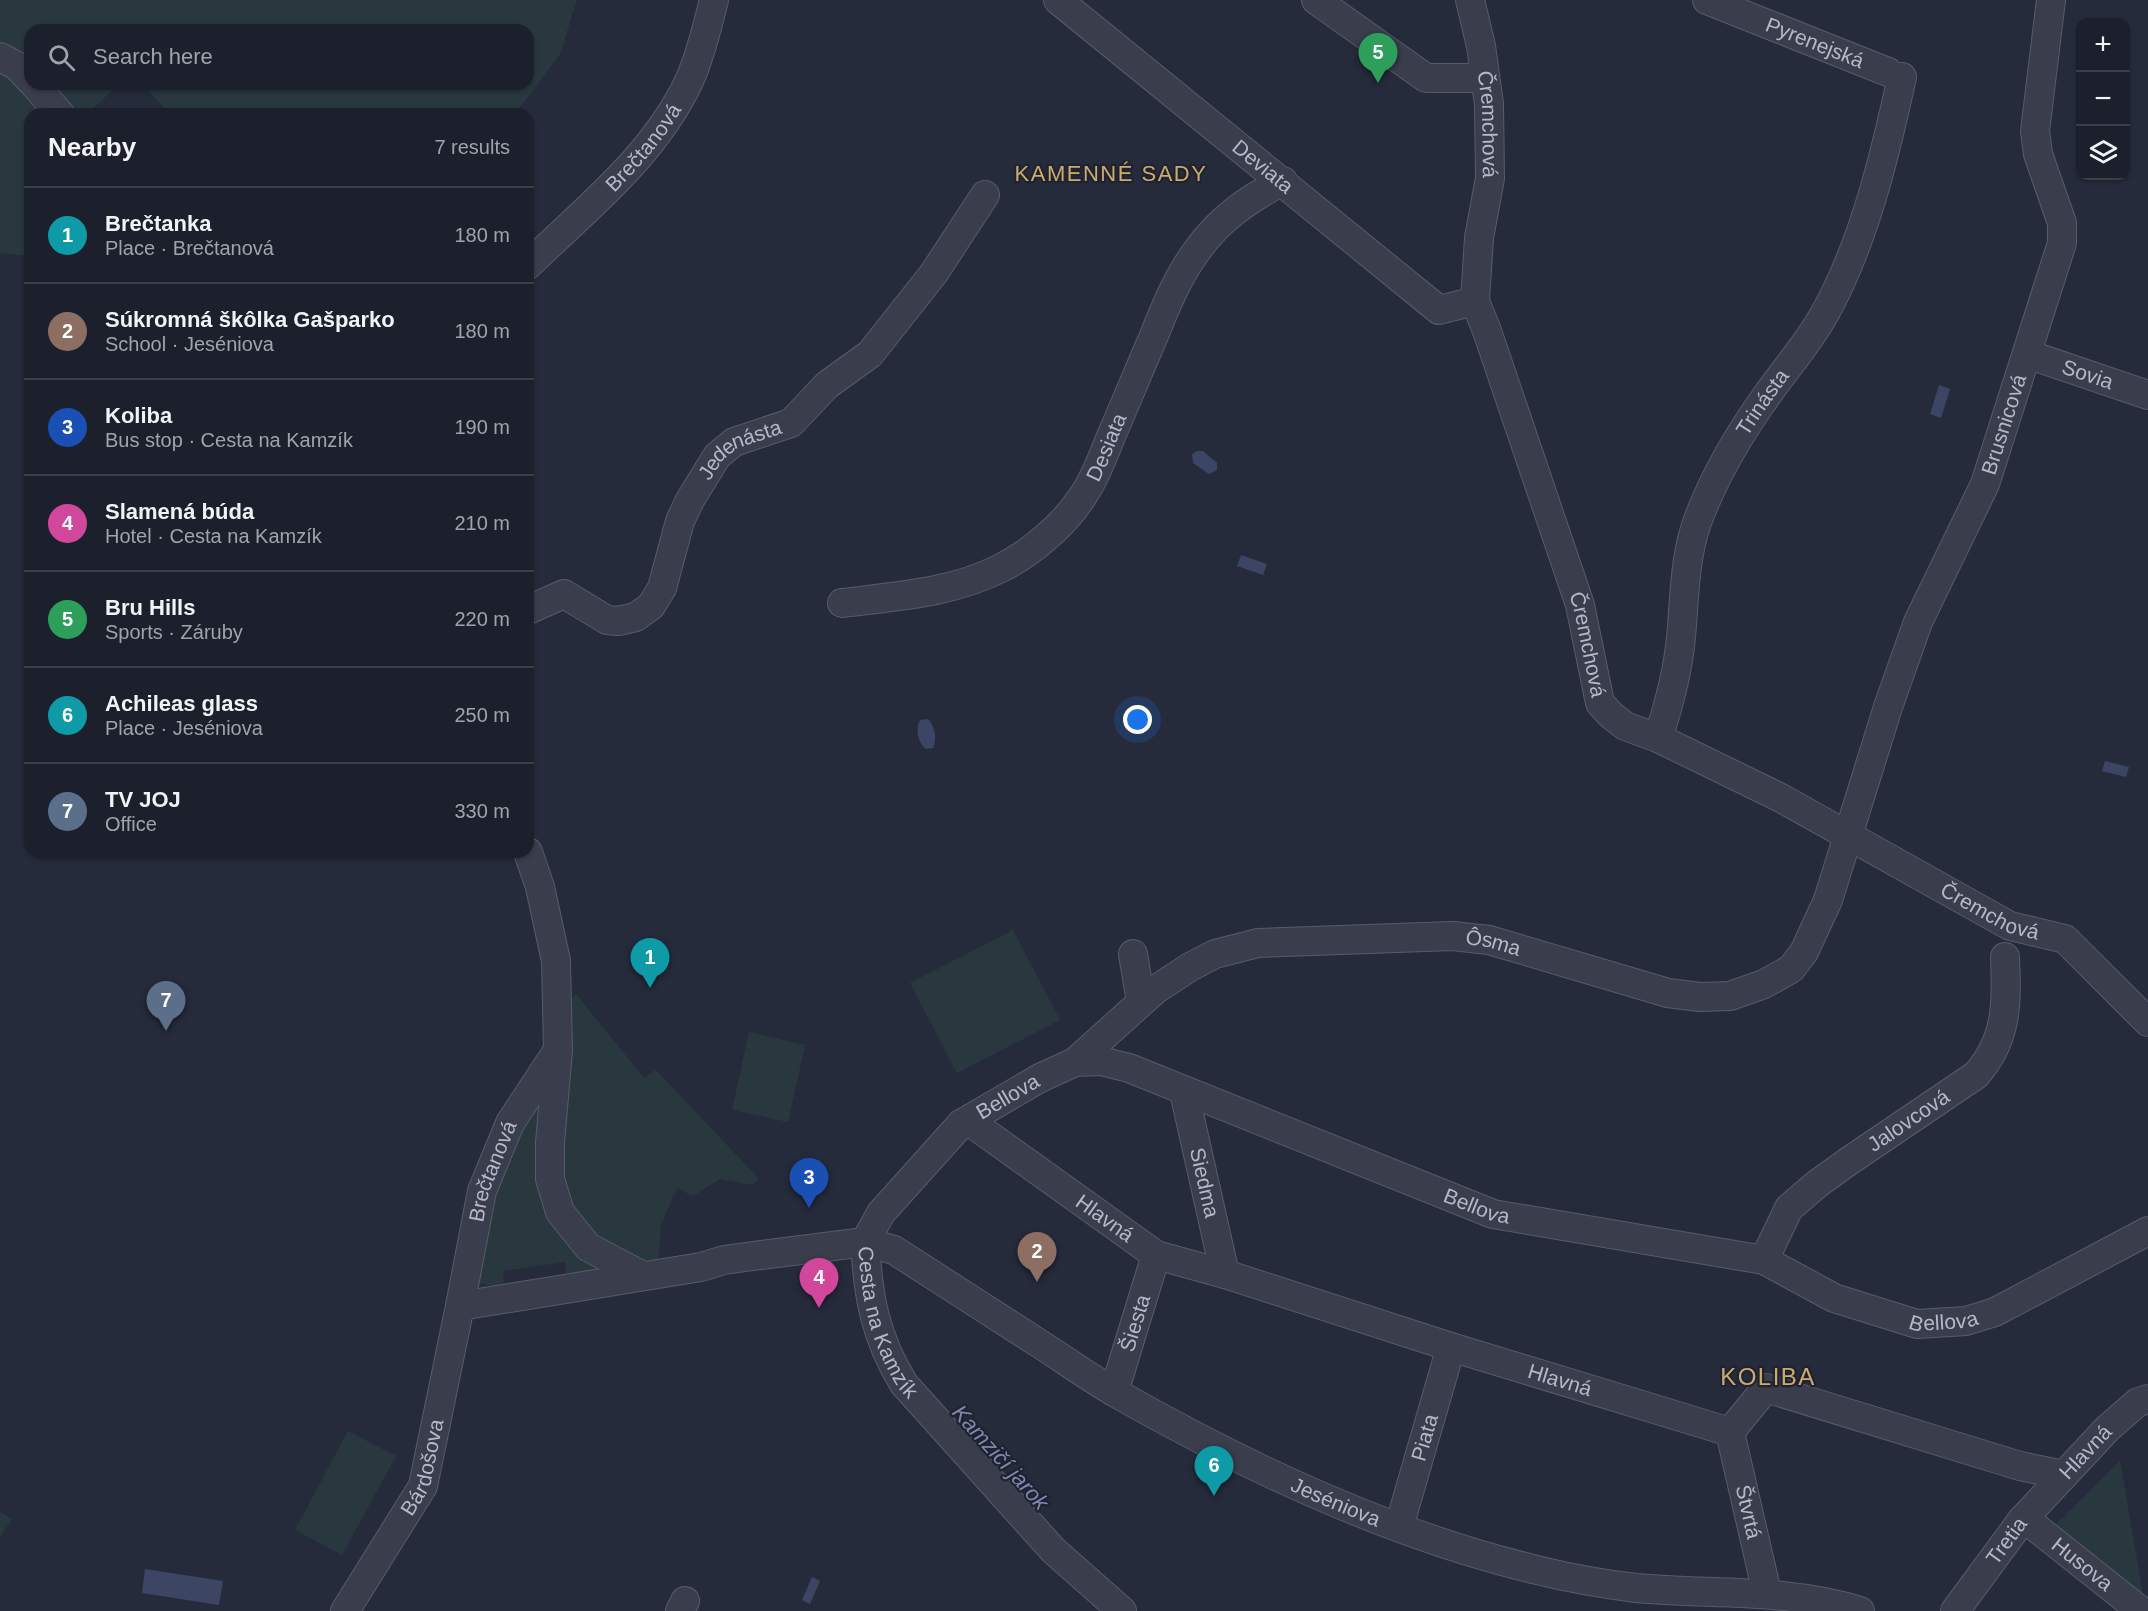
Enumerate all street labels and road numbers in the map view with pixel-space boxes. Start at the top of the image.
street label: Pyrenejská [1762,13,1868,72]
street label: Čremchová [1474,69,1502,178]
street label: Brečtanová [601,99,685,196]
street label: Deviata [1228,135,1298,198]
street label: Sovia [2059,355,2117,393]
street label: Trinásta [1731,364,1793,439]
street label: Brusnicová [1977,371,2030,477]
street label: Desiata [1081,410,1131,485]
street label: Jedenásta [693,415,785,484]
street label: Čremchová [1565,588,1611,700]
street label: Čremchová [1937,878,2042,944]
street label: Ôsma [1464,925,1524,960]
street label: Bellova [972,1069,1043,1124]
street label: Jalovcová [1863,1084,1954,1156]
street label: Brečtanová [464,1117,521,1224]
street label: Siedma [1186,1145,1224,1220]
street label: Bellova [1440,1183,1512,1228]
street label: Hlavná [1072,1190,1139,1246]
street label: Cesta na Kamzík [854,1245,923,1403]
street label: Šiesta [1115,1291,1154,1354]
street label: Bellova [1906,1306,1981,1336]
street label: Hlavná [1525,1359,1595,1400]
street label: Piata [1407,1411,1442,1464]
street label: Bárdošova [396,1417,448,1519]
street label: Hlavná [2054,1420,2116,1483]
street label: Jeséniova [1288,1473,1384,1531]
street label: Štvrtá [1731,1482,1766,1541]
street label: Tretia [1981,1512,2031,1569]
street label: Husova [2047,1533,2118,1595]

